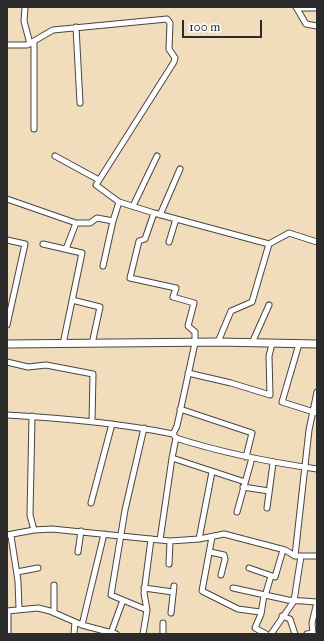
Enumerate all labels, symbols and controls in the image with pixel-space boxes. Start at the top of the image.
scale bar [184,12,264,38]
text: 100 m [189,20,220,34]

